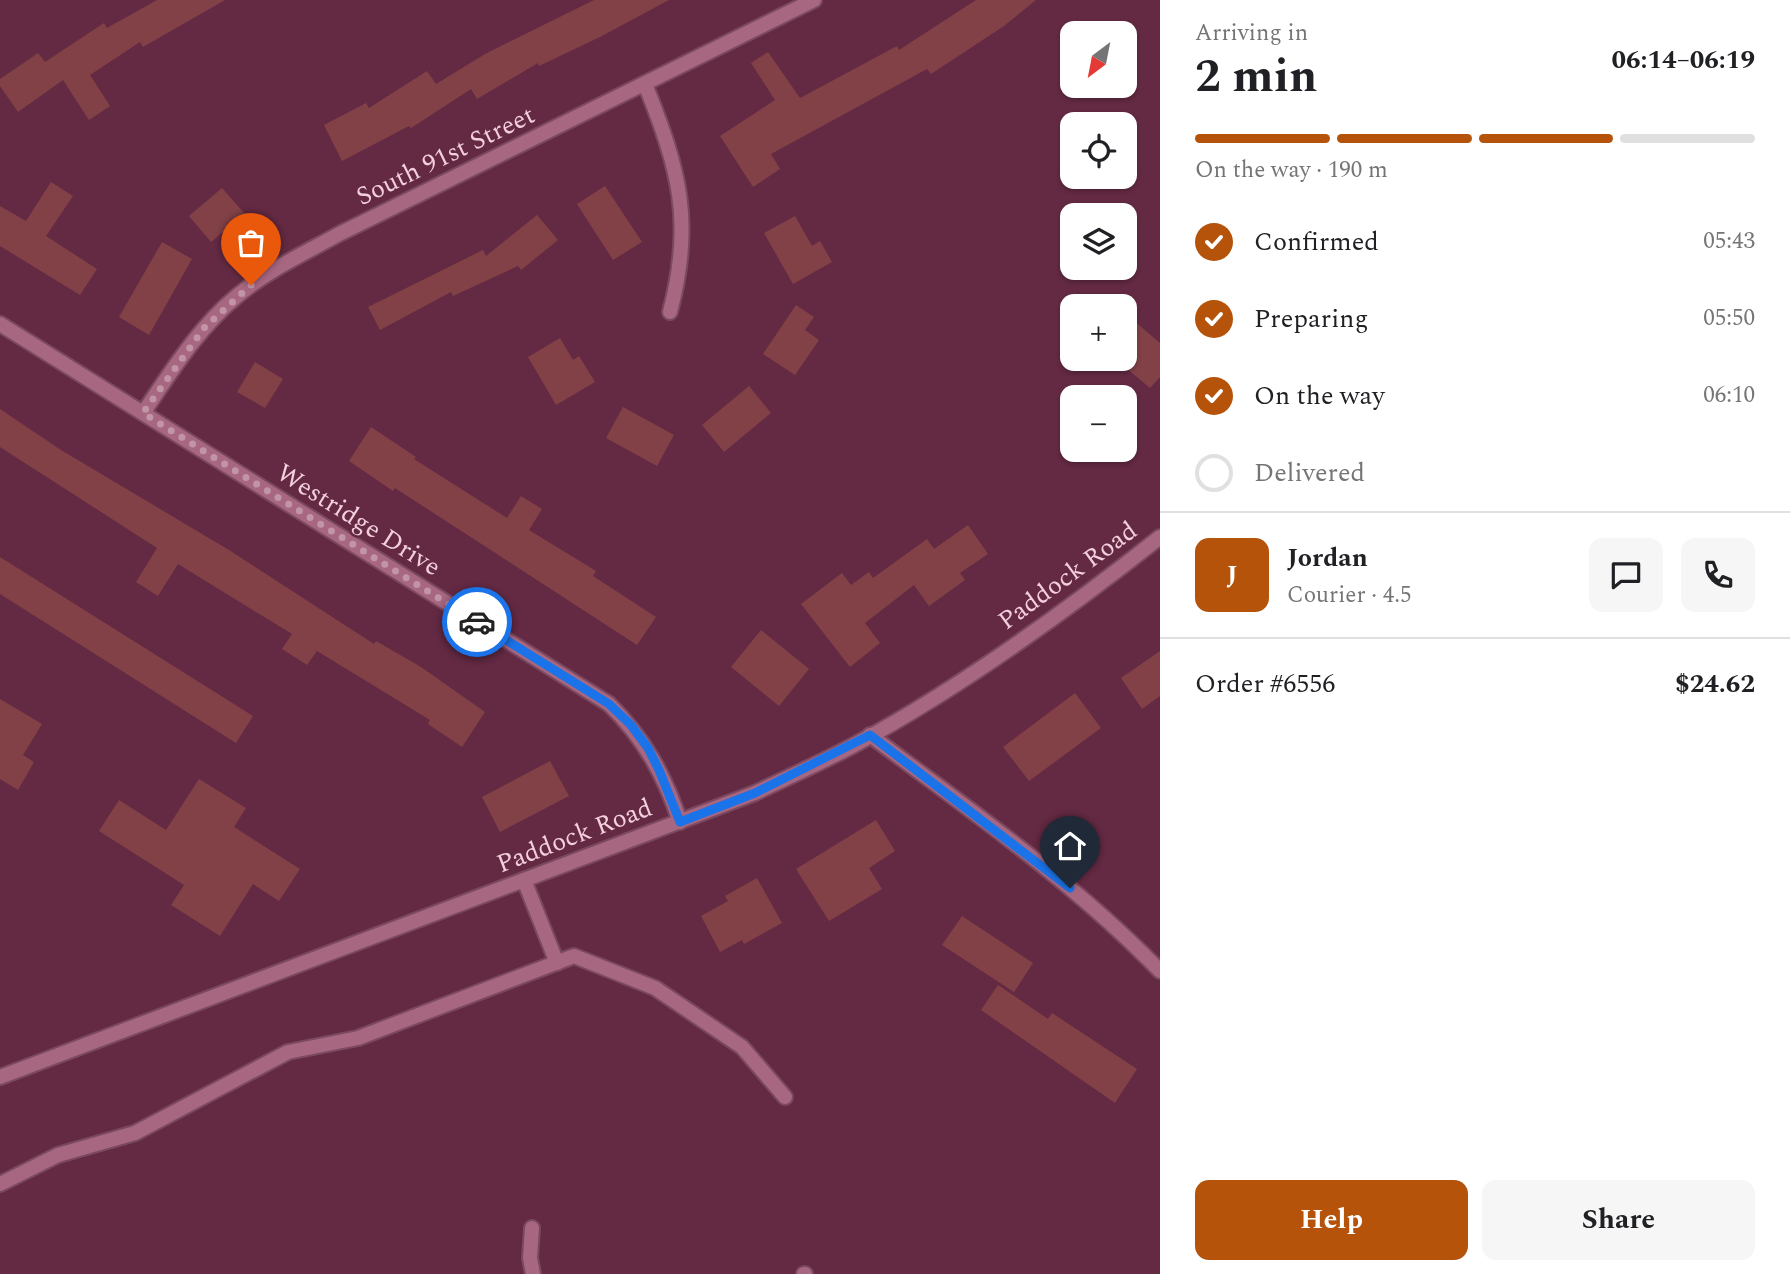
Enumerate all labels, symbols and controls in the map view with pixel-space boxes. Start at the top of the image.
text: Arriving in [1195,16,1308,51]
north arrow [1060,21,1138,98]
map controls [1060,21,1137,462]
text: 06:14–06:19 [1611,40,1755,80]
text: 2 min [1195,42,1317,112]
street label: South 91st Street [349,95,542,217]
button: locate [1060,112,1137,189]
text: On the way · 190 m [1195,153,1388,188]
button: layers [1060,203,1137,280]
pin [221,213,281,285]
text: Confirmed [1254,222,1379,262]
icon: check [1195,223,1233,261]
icon: bag [232,224,270,262]
text: 05:43 [1703,224,1755,259]
button: + [1060,294,1137,371]
text: Preparing [1254,299,1368,339]
icon: check [1195,300,1233,338]
text: 05:50 [1703,301,1755,336]
text: On the way [1254,376,1385,416]
icon: check [1195,377,1233,415]
text: 06:10 [1703,378,1755,413]
button: − [1060,385,1137,462]
street label: Westridge Drive [268,453,449,587]
text: Delivered [1254,453,1365,493]
street label: Paddock Road [989,511,1146,640]
text: Jordan [1287,538,1368,578]
button: chat [1589,538,1663,612]
button: phone [1681,538,1755,612]
text: J [1226,555,1238,595]
text: Courier · 4.5 [1287,578,1412,613]
courier [442,587,512,657]
icon: car [458,603,496,641]
text: Order #6556 [1195,664,1335,704]
text: $24.62 [1675,664,1755,704]
street label: Paddock Road [491,788,658,884]
pin [1040,816,1100,888]
icon: home [1051,827,1089,865]
button: Help [1195,1180,1468,1260]
button: Share [1482,1180,1755,1260]

